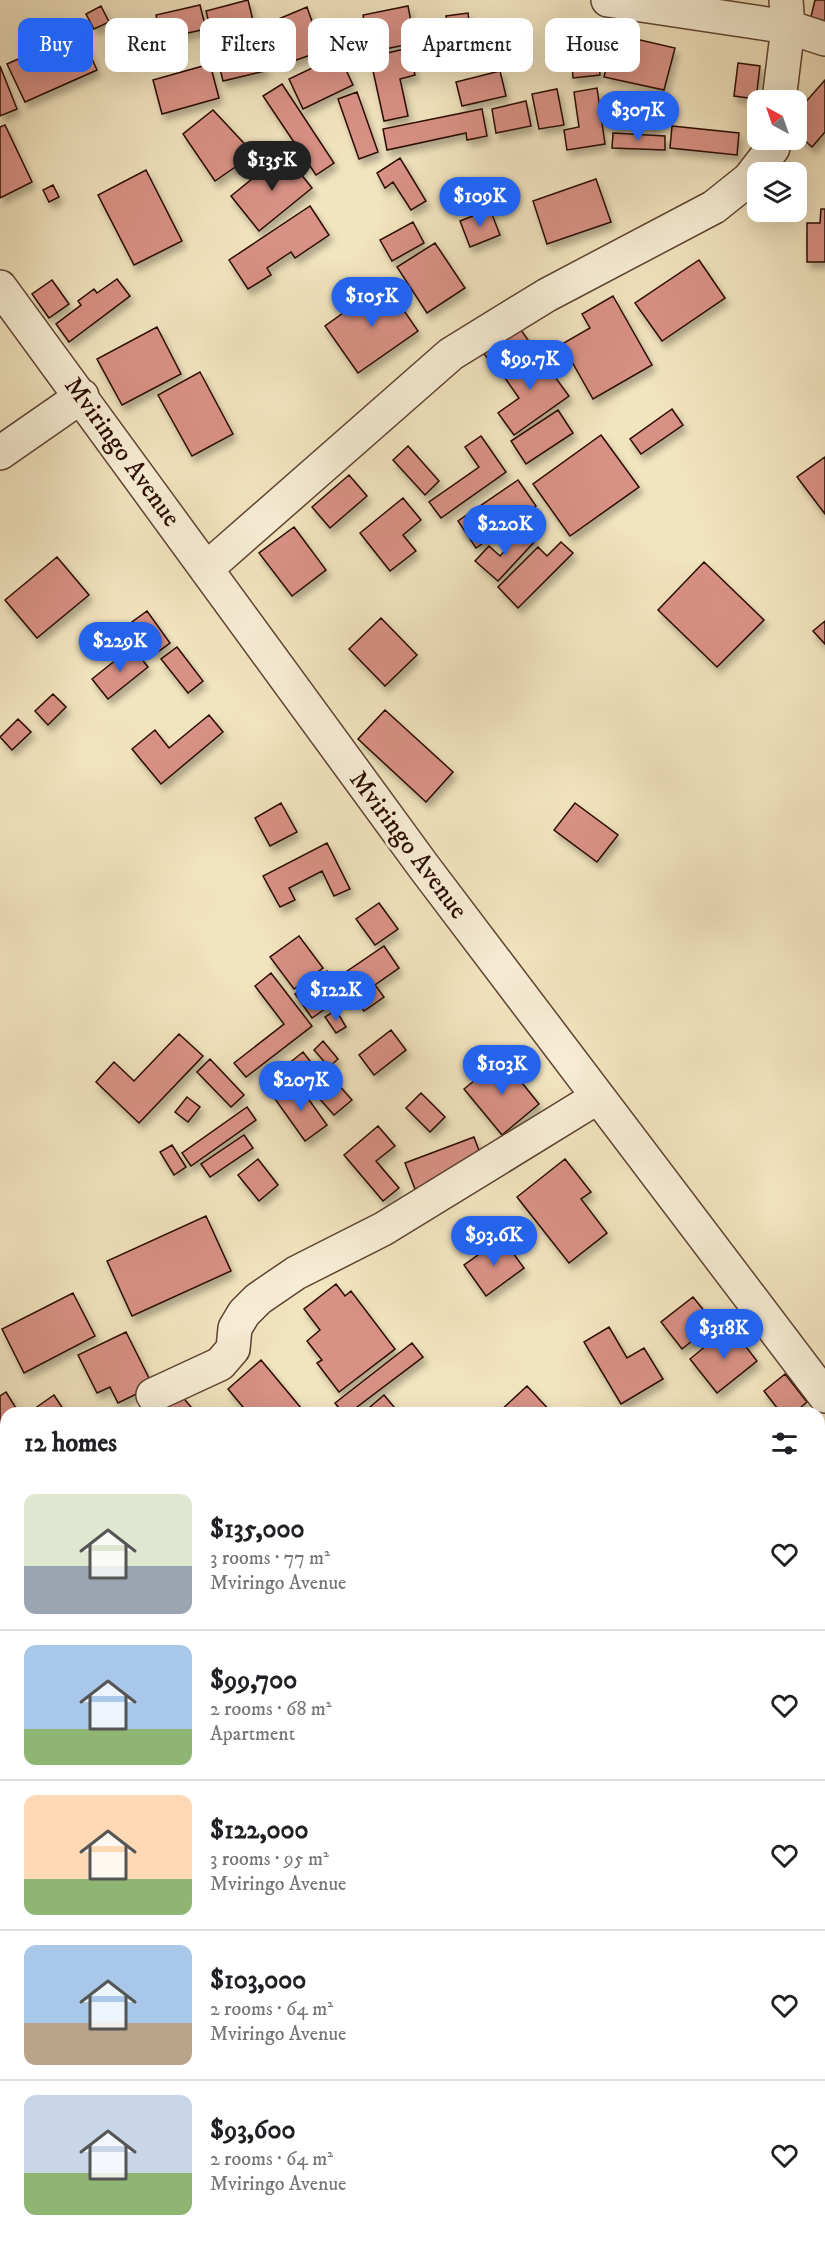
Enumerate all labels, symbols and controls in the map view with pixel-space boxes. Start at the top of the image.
chip: Buy [18,18,93,72]
chip: Rent [105,18,188,72]
chip: Filters [200,18,296,72]
chip: New [308,18,389,72]
chip: Apartment [401,18,533,72]
chip: House [545,18,640,72]
north arrow [747,90,807,150]
map controls [747,90,807,222]
pin: $307K [596,91,680,142]
text: $307K [611,98,665,123]
pin: $135K [230,141,314,192]
text: $135K [247,148,297,173]
button: layers [747,162,807,222]
pin: $109K [438,177,522,228]
text: $109K [454,184,506,209]
pin: $105K [330,277,414,328]
text: $105K [346,284,398,309]
pin: $99.7K [481,340,579,391]
text: $99.7K [500,347,560,372]
street label: Mviringo Avenue [57,371,187,533]
pin: $220K [463,505,547,556]
text: $220K [477,512,533,537]
pin: $229K [78,622,162,673]
text: $229K [93,629,147,654]
street label: Mviringo Avenue [341,764,475,926]
pin: $122K [294,971,378,1022]
text: $122K [310,978,362,1003]
pin: $103K [460,1045,544,1096]
text: $103K [477,1052,527,1077]
pin: $207K [259,1061,343,1112]
text: $207K [273,1068,329,1093]
pin: $93.6K [445,1216,543,1267]
text: $93.6K [465,1223,523,1248]
pin: $318K [682,1309,766,1360]
text: $318K [699,1316,749,1341]
text: 12 homes [24,1427,117,1460]
icon: filters [768,1427,801,1460]
text: $135,000 [210,1513,305,1546]
icon: home [72,1518,144,1590]
icon: heart [768,1538,801,1571]
text: 3 rooms · 77 m² [210,1546,330,1571]
text: Mviringo Avenue [210,1571,346,1596]
text: $99,700 [210,1664,297,1697]
icon: home [72,1669,144,1741]
icon: heart [768,1689,801,1722]
text: 2 rooms · 68 m² [210,1697,332,1722]
text: Apartment [210,1722,295,1747]
text: $122,000 [210,1814,309,1847]
icon: home [72,1819,144,1891]
icon: heart [768,1839,801,1872]
text: 3 rooms · 95 m² [210,1847,329,1872]
text: Mviringo Avenue [210,1872,346,1897]
text: $103,000 [210,1964,306,1997]
icon: home [72,1969,144,2041]
icon: heart [768,1989,801,2022]
text: 2 rooms · 64 m² [210,1997,333,2022]
text: Mviringo Avenue [210,2022,346,2047]
text: $93,600 [210,2114,295,2147]
icon: home [72,2119,144,2191]
icon: heart [768,2139,801,2172]
text: 2 rooms · 64 m² [210,2147,333,2172]
text: Mviringo Avenue [210,2172,346,2197]

